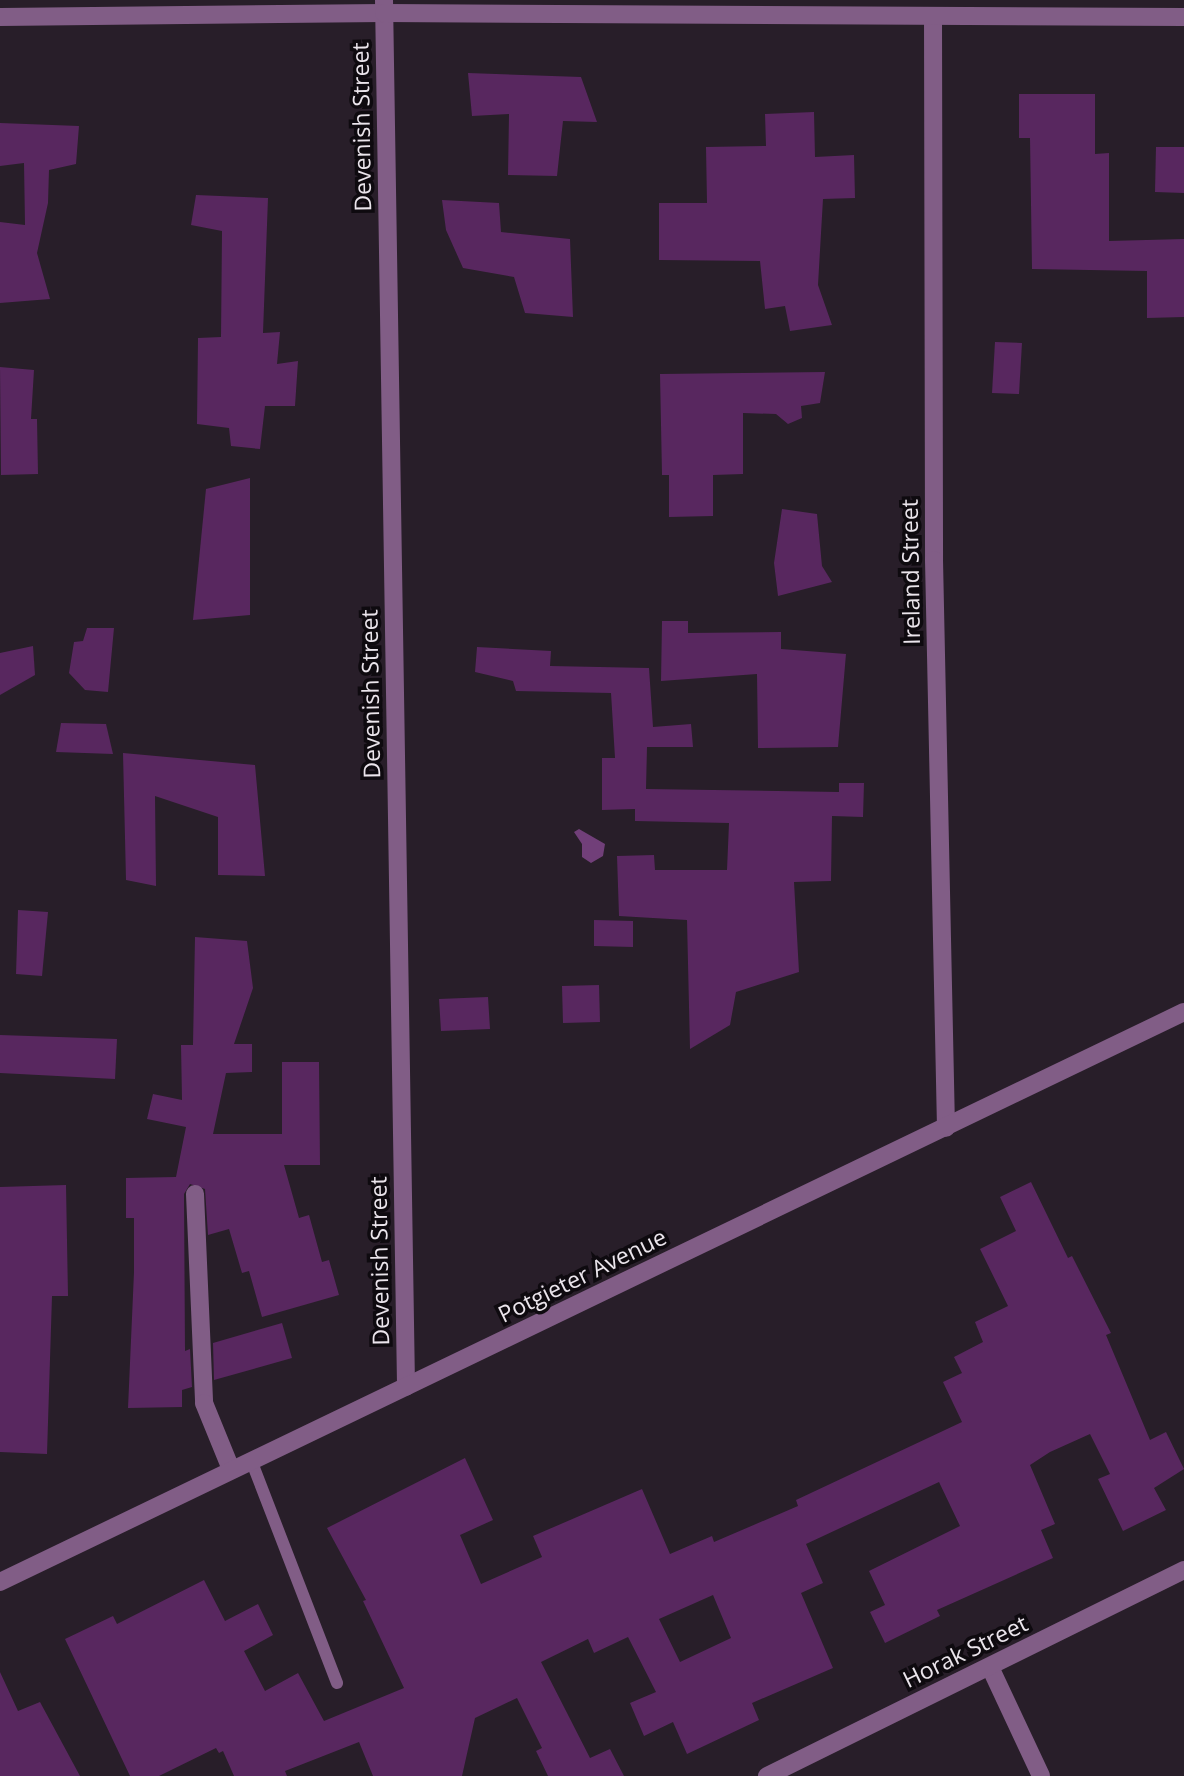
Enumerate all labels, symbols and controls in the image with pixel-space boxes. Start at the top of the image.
street label: Devenish Street [346,42,376,212]
street label: Ireland Street [895,499,925,645]
street label: Devenish Street [355,609,385,779]
street label: Devenish Street [364,1176,394,1346]
street label: Potgieter Avenue [493,1222,671,1328]
street label: Horak Street [898,1609,1032,1693]

